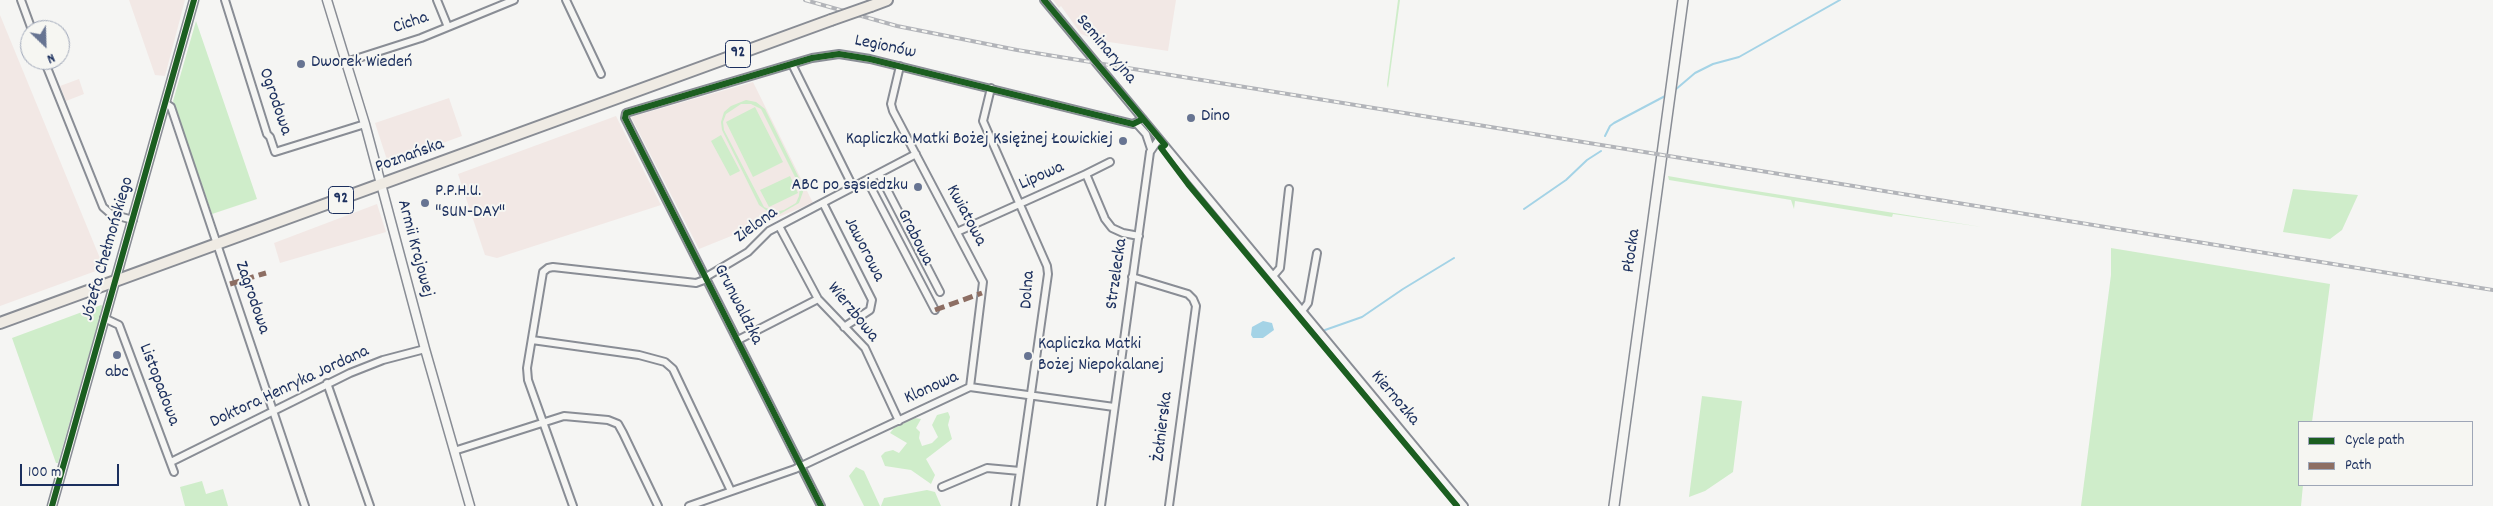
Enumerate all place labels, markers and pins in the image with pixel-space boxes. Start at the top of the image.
place label: Dworek Wiedeń [311,53,412,75]
marker: Dworek Wiedeń [295,58,307,70]
place label: Dino [1201,107,1230,129]
marker: Dino [1185,112,1197,124]
place label: Kapliczka Matki Bożej Księżnej Łowickiej [846,130,1113,152]
marker: Kapliczka Matki Bożej Księżnej Łowickiej [1117,135,1129,147]
place label: ABC po sąsiedzku [791,176,908,198]
marker: ABC po sąsiedzku [912,181,924,193]
place label: P.P.H.U. "SUN-DAY" [435,182,505,224]
marker: P.P.H.U. "SUN-DAY" [419,197,431,209]
place label: Kapliczka Matki Bożej Niepokalanej [1038,335,1164,378]
marker: abc [111,349,123,361]
marker: Kapliczka Matki Bożej Niepokalanej [1022,350,1034,362]
place label: abc [105,363,129,385]

